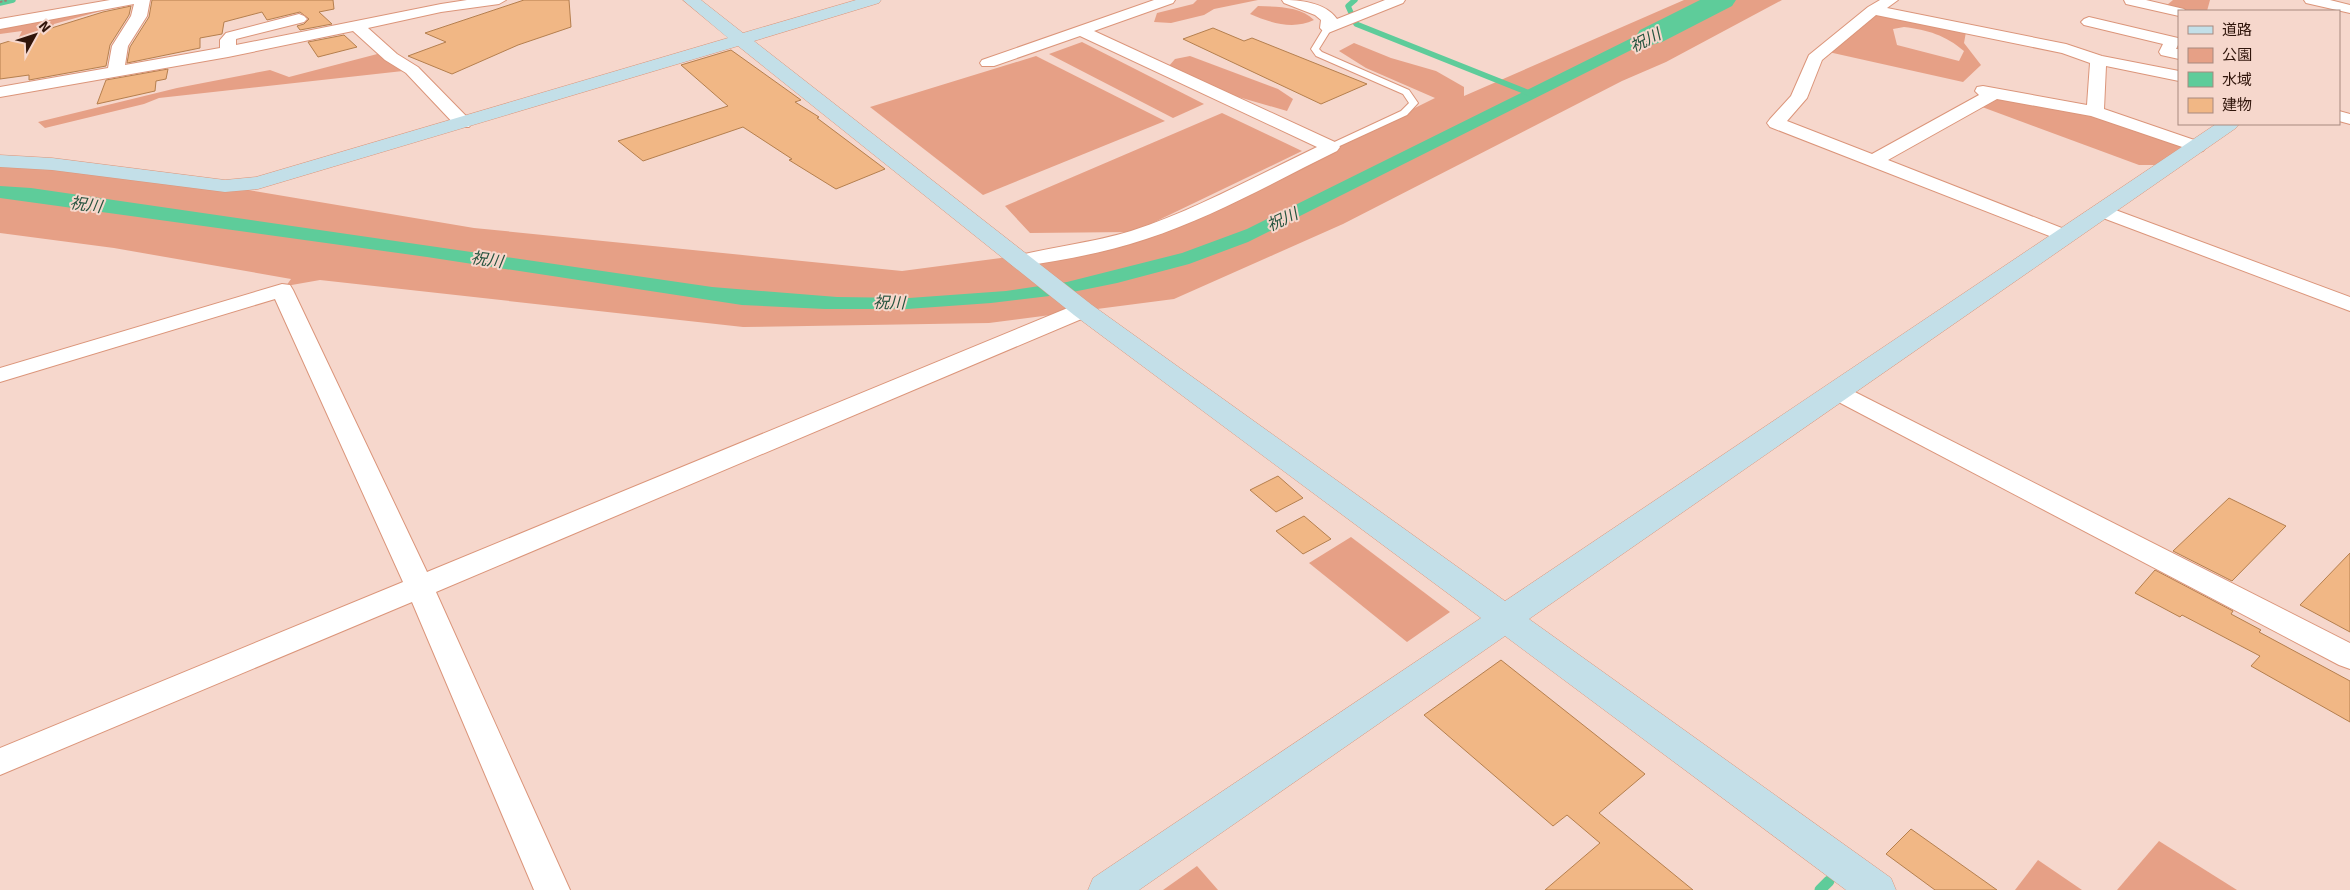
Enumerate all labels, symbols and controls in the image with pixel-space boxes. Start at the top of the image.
north arrow [10,10,60,60]
legend [2178,10,2340,125]
text: N [35,18,54,36]
text: 道路 [2222,21,2252,39]
water label: 祝川 [1627,24,1666,57]
text: 公園 [2222,46,2252,64]
text: 水域 [2222,71,2252,89]
text: 建物 [2222,96,2252,114]
water label: 祝川 [69,193,105,217]
water label: 祝川 [1264,203,1303,236]
water label: 祝川 [470,248,506,272]
water label: 祝川 [873,293,907,313]

